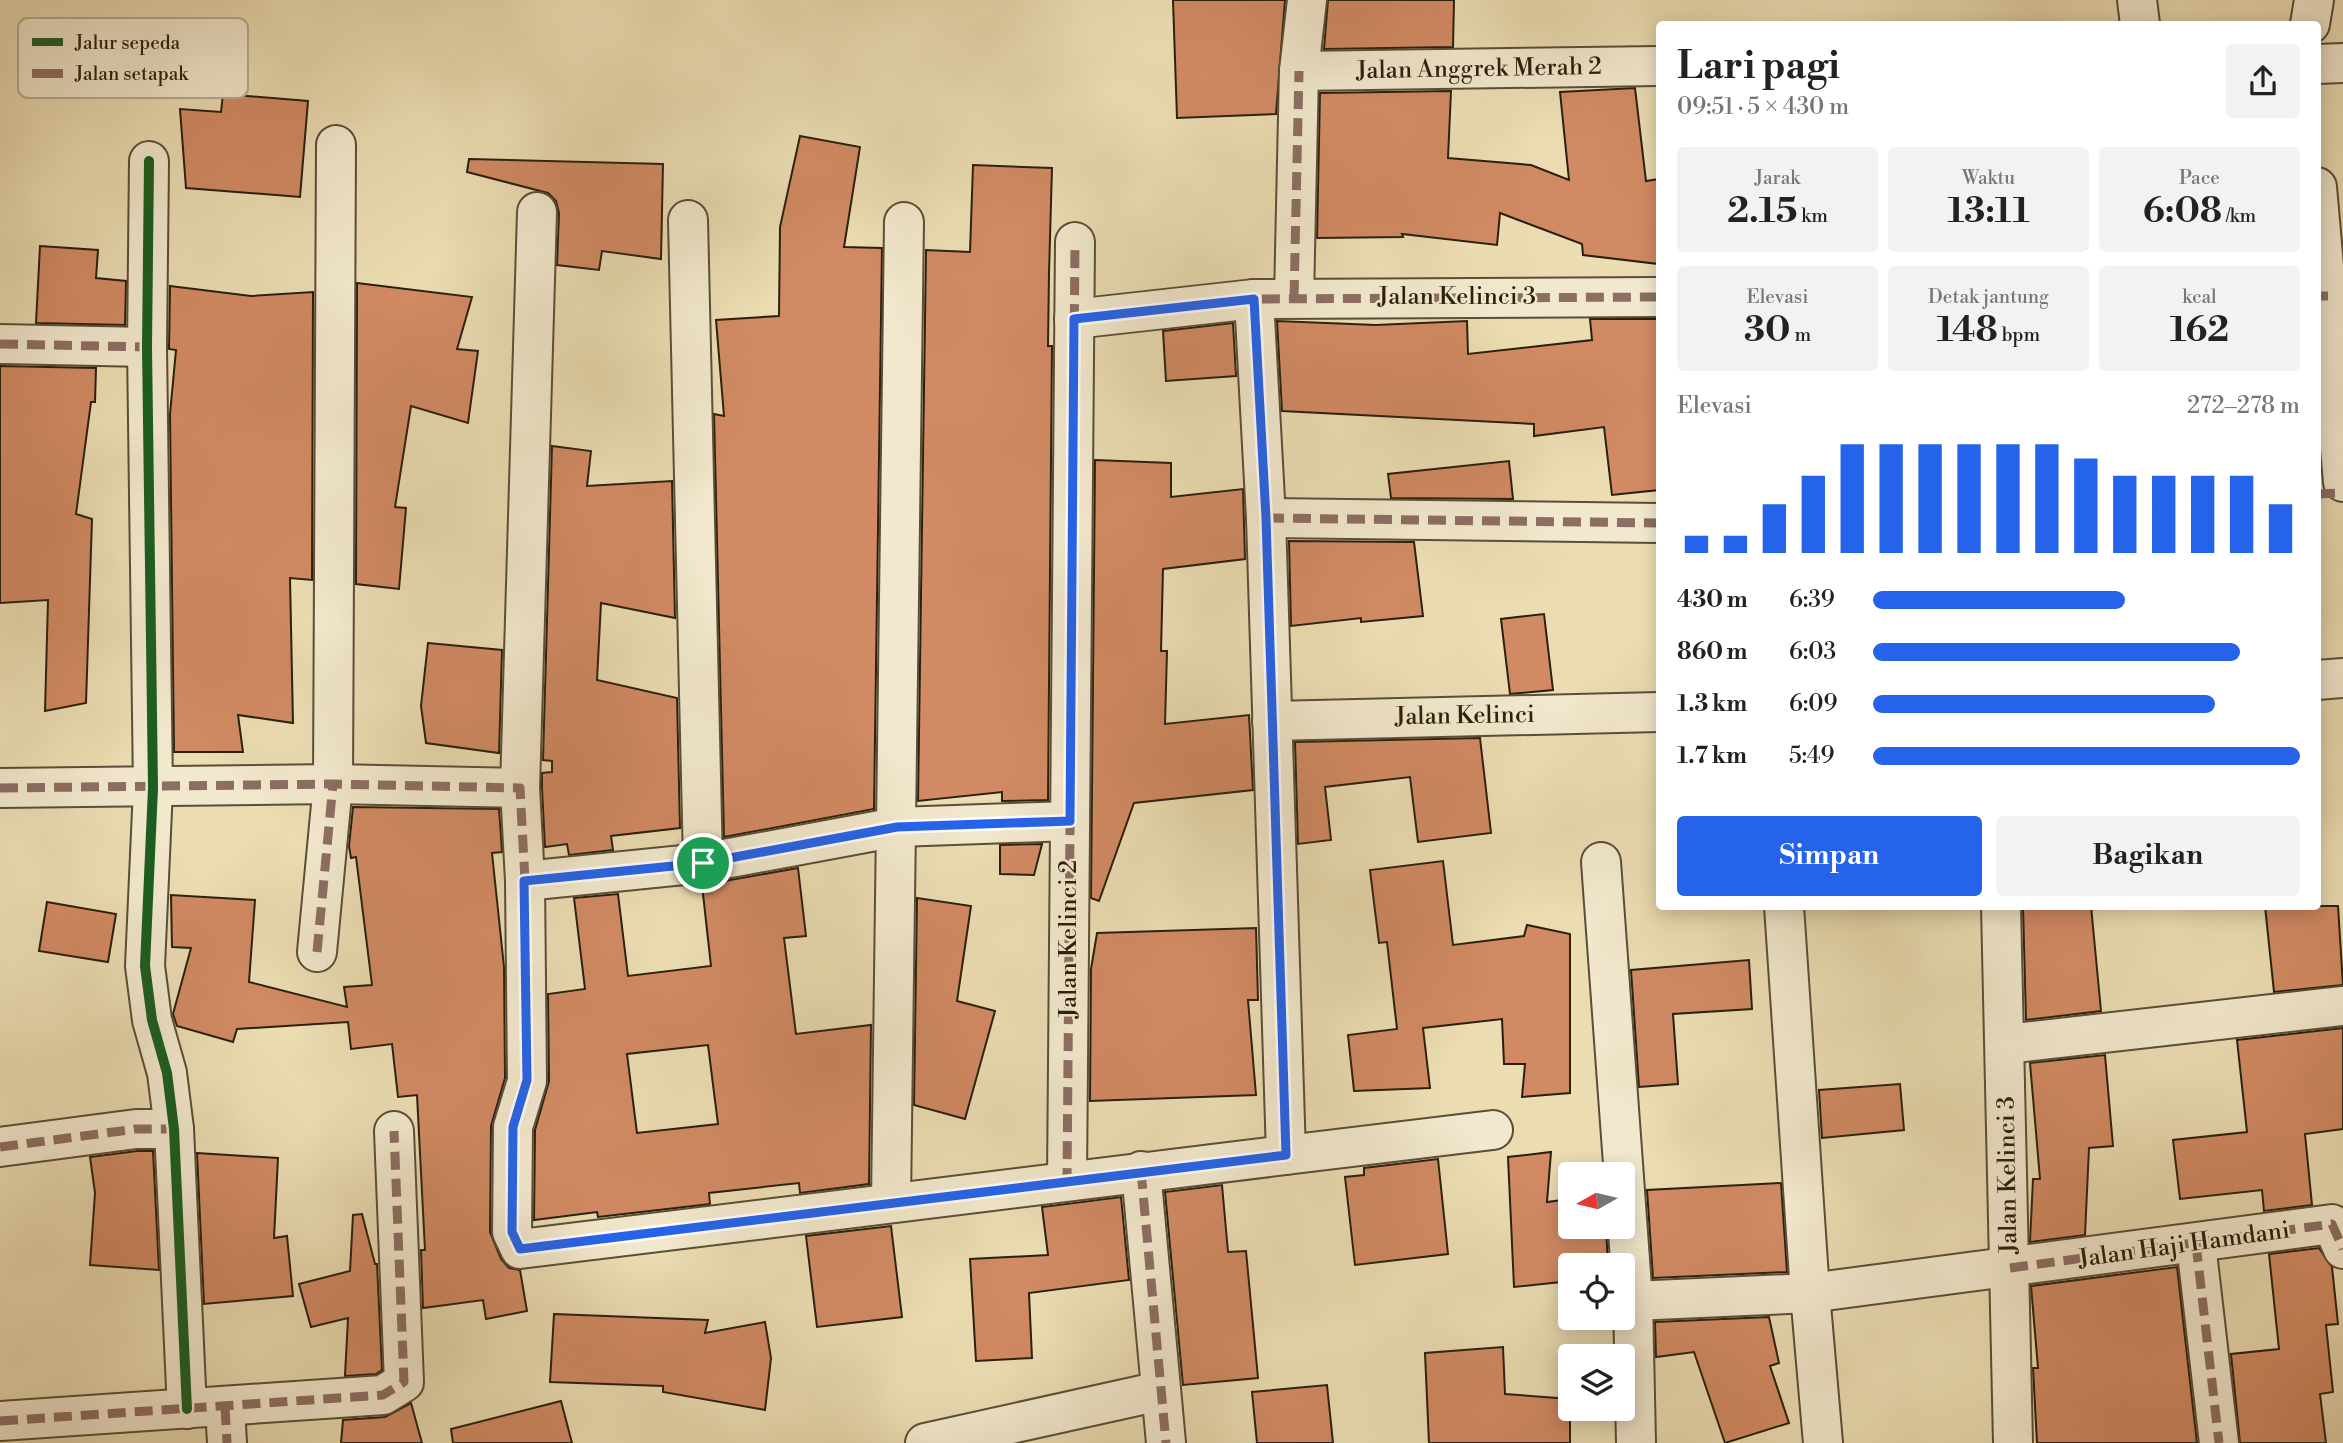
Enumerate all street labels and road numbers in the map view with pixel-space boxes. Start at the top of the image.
street label: Jalan Anggrek Merah 2 [1355,52,1602,86]
street label: Jalan Kelinci 3 [1377,282,1536,312]
street label: Jalan Kelinci [1394,700,1535,732]
street label: Jalan Kelinci 2 [1054,860,1084,1019]
street label: Jalan Kelinci 3 [1992,1096,2024,1255]
street label: Jalan Haji Hamdani [2075,1215,2292,1275]

